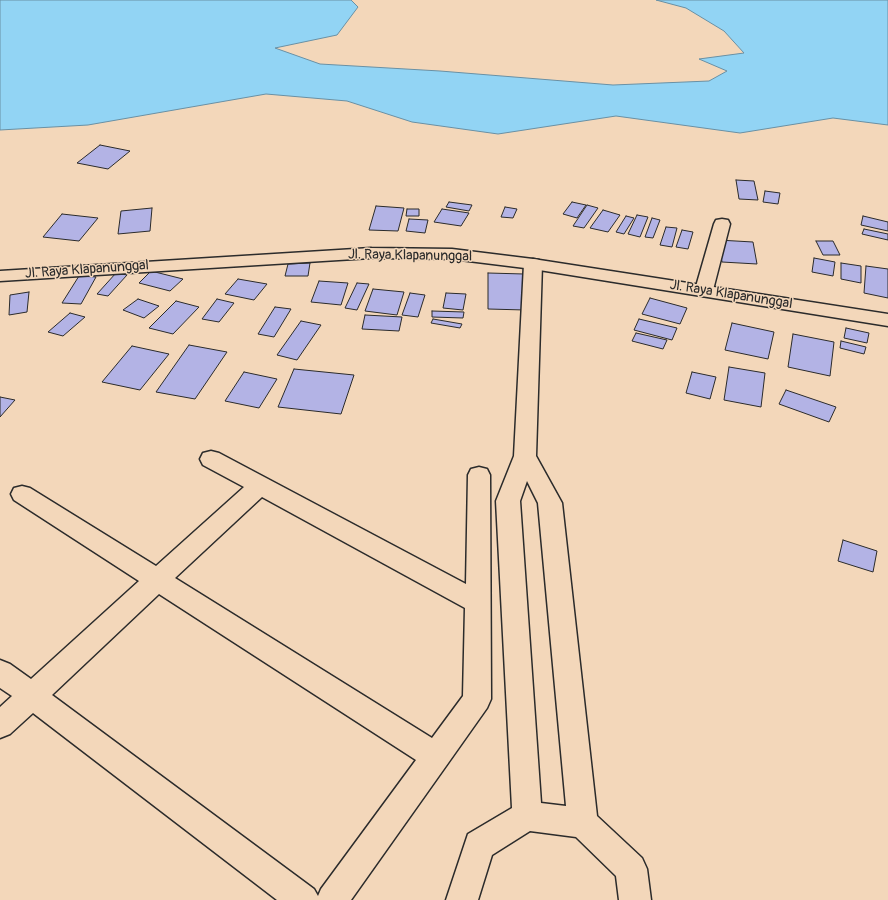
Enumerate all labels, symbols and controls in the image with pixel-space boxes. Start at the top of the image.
street label: Jl. Raya Klapanunggal [348,247,472,265]
street label: Jl. Raya Klapanunggal [25,257,149,283]
street label: Jl. Raya Klapanunggal [668,277,794,313]

